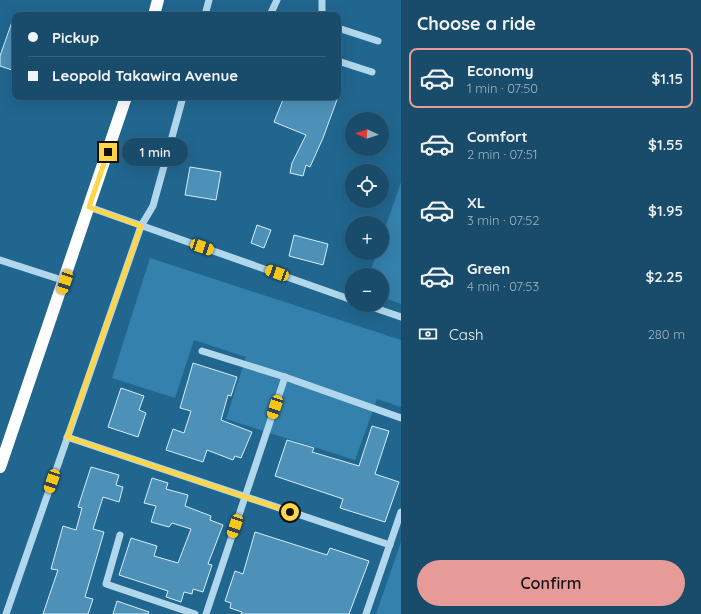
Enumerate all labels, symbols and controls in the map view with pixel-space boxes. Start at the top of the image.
text: Choose a ride [417,12,536,35]
text: Pickup [52,28,99,47]
icon: car [419,60,455,96]
text: Economy [467,61,534,80]
text: Leopold Takawira Avenue [52,66,238,85]
text: $1.15 [652,69,683,88]
text: 1 min · 07:50 [467,80,538,96]
north arrow [345,112,389,156]
map controls [345,112,389,312]
icon: car [419,126,455,162]
text: Comfort [467,127,528,146]
text: $1.55 [648,135,683,154]
callout: 1 min [122,138,188,166]
route end [99,143,117,161]
text: 1 min [139,144,171,160]
text: 2 min · 07:51 [467,146,538,162]
button: locate [345,164,389,208]
icon: car [419,192,455,228]
text: XL [467,193,485,212]
text: $1.95 [648,201,683,220]
text: 3 min · 07:52 [467,212,540,228]
button: + [345,216,389,260]
car [189,237,215,257]
icon: car [419,258,455,294]
text: Green [467,259,510,278]
car [264,263,290,283]
text: $2.25 [645,267,683,286]
button: − [345,268,389,312]
car [55,269,75,295]
text: 4 min · 07:53 [467,278,539,294]
icon: cash [417,323,439,345]
text: Cash [449,325,483,344]
text: 280 m [648,326,685,342]
car [266,394,284,420]
car [42,468,62,494]
route start [281,503,299,521]
car [225,513,245,539]
button: Confirm [417,560,685,606]

